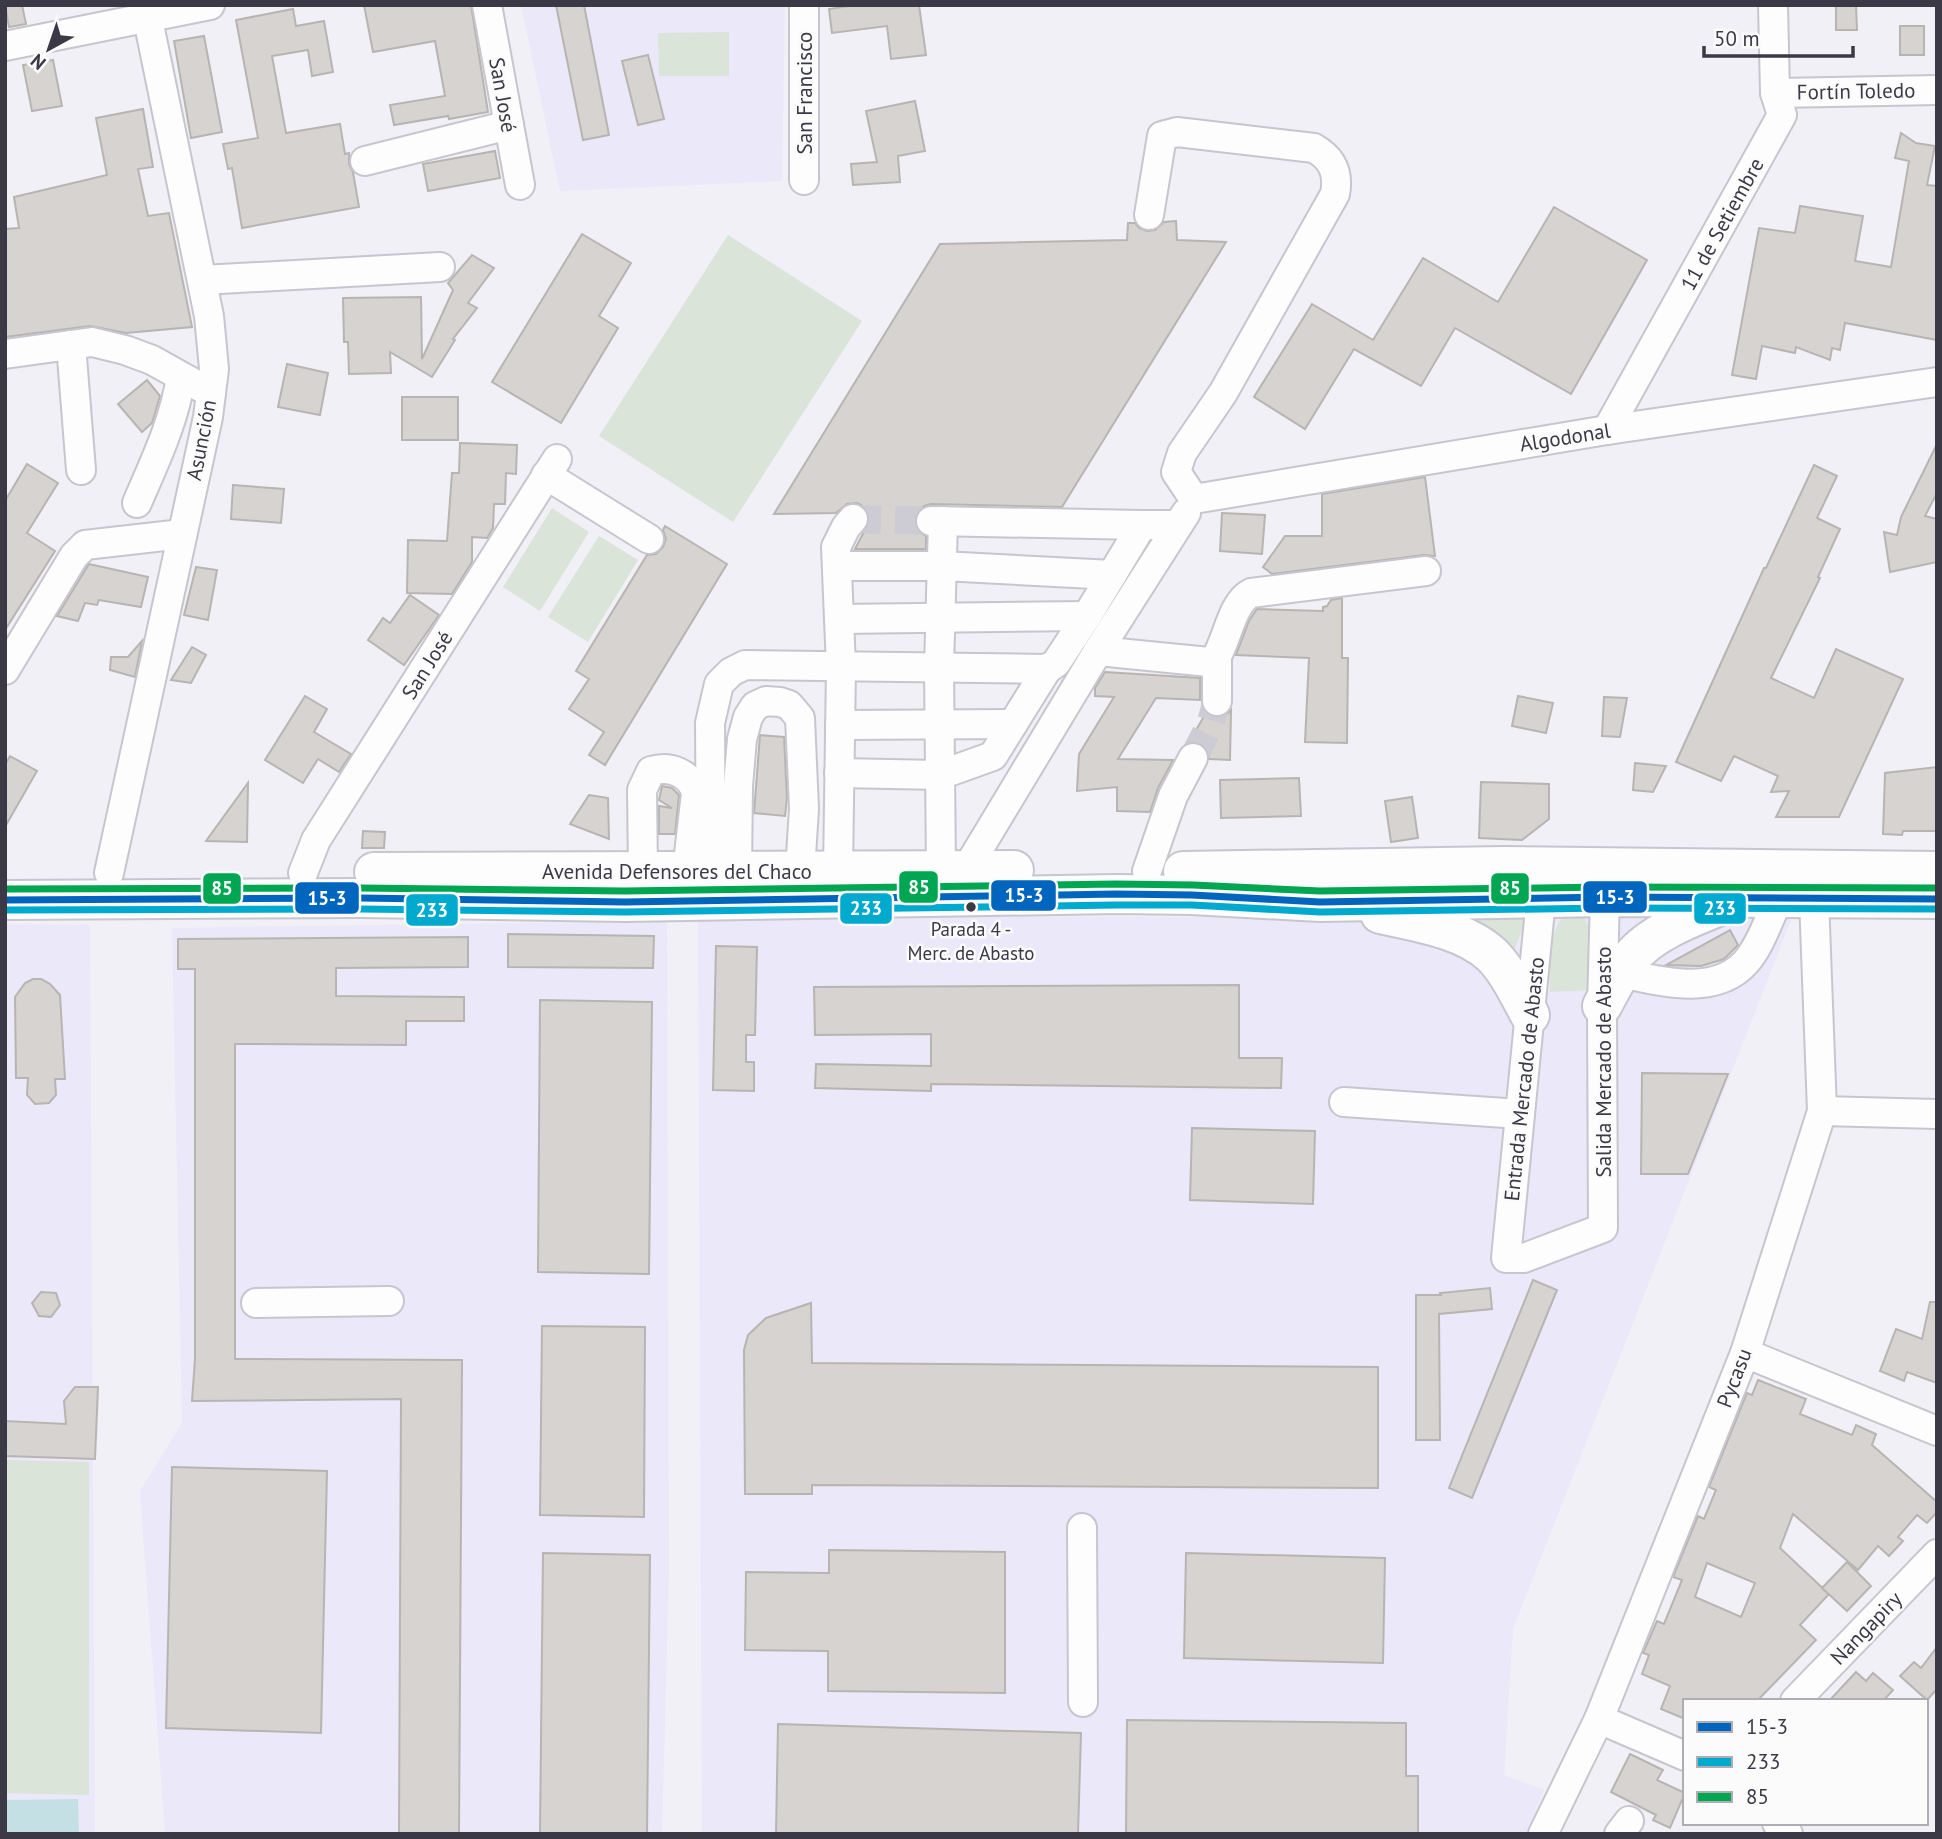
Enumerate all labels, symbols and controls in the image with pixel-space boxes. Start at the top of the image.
north arrow [14,14,84,84]
scale bar [1704,14,1853,58]
text: 50 m [1714,25,1760,52]
street label: San Francisco [791,32,818,154]
text: N [26,49,51,75]
street label: San José [483,55,523,135]
street label: Fortín Toledo [1796,76,1916,106]
street label: 11 de Setiembre [1674,153,1770,295]
street label: Asunción [180,397,222,483]
street label: Algodonal [1518,417,1612,457]
street label: San José [396,626,458,704]
street label: Avenida Defensores del Chaco [542,858,812,885]
line badge: 85 [898,870,939,904]
line badge: 85 [202,872,242,905]
line badge: 85 [1490,872,1530,905]
text: 85 [908,875,930,899]
text: 85 [211,876,233,900]
text: 85 [1499,876,1521,900]
line badge: 15-3 [990,879,1057,912]
line badge: 15-3 [1582,880,1648,914]
line badge: 15-3 [294,881,360,915]
text: 15-3 [1004,883,1044,907]
text: 15-3 [1595,885,1635,909]
text: 15-3 [307,886,347,910]
line badge: 233 [839,892,893,925]
line badge: 233 [1693,892,1747,925]
line badge: 233 [405,893,459,927]
text: 233 [850,896,882,920]
text: 233 [1704,896,1736,920]
text: 233 [416,898,448,922]
marker: Parada 4 - Merc. de Abasto [964,900,978,914]
place label: Parada 4 - Merc. de Abasto [908,917,1034,965]
street label: Salida Mercado de Abasto [1590,946,1617,1178]
street label: Entrada Mercado de Abasto [1498,956,1550,1202]
street label: Pycasu [1710,1345,1758,1411]
street label: Nangapiry [1824,1586,1908,1670]
legend [1683,1699,1928,1825]
text: 15-3 [1746,1713,1788,1740]
text: 233 [1746,1748,1780,1775]
text: 85 [1746,1783,1769,1810]

